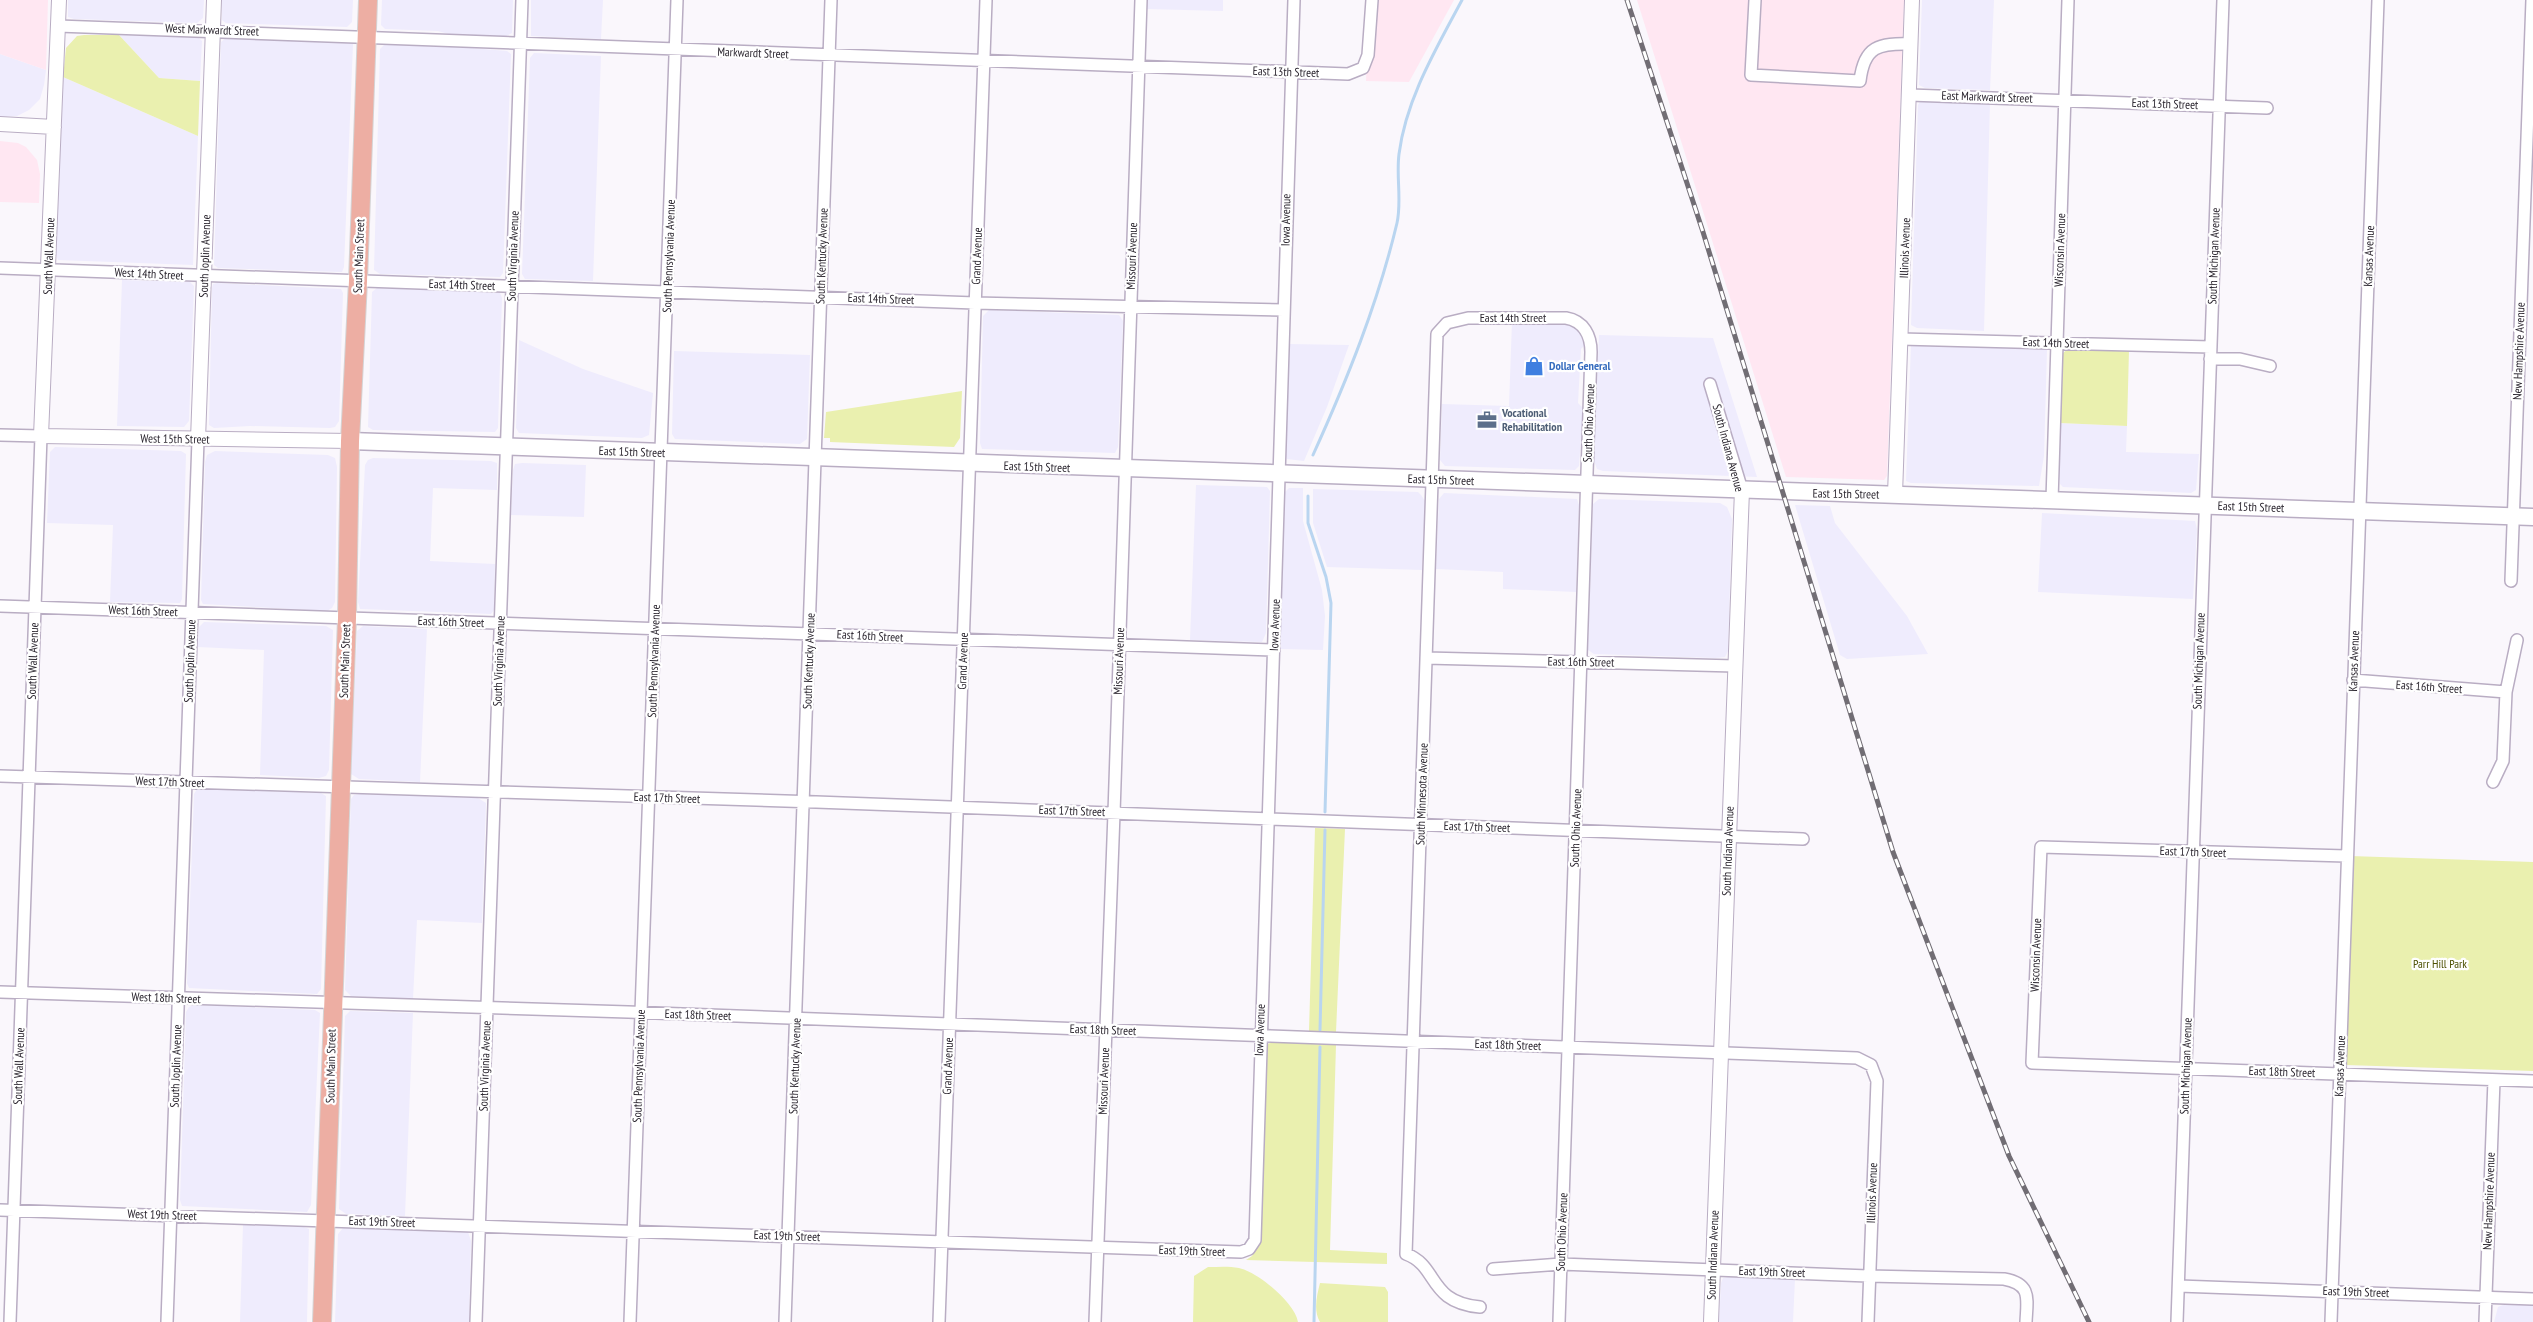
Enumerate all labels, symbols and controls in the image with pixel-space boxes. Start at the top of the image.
street label: West Markwardt Street [165,20,260,39]
street label: Markwardt Street [717,44,790,61]
street label: East 13th Street [1252,63,1320,80]
street label: East Markwardt Street [1941,87,2034,106]
street label: East 13th Street [2131,95,2199,112]
street label: Iowa Avenue [1278,194,1293,246]
street label: South Pennsylvania Avenue [659,199,678,313]
street label: South Kentucky Avenue [812,207,831,304]
street label: South Michigan Avenue [2204,207,2223,305]
street label: South Virginia Avenue [503,210,522,302]
street label: Wisconsin Avenue [2051,213,2068,287]
street label: South Joplin Avenue [196,214,213,298]
street label: South Wall Avenue [40,217,57,295]
street label: Illinois Avenue [1896,217,1913,279]
street label: South Main Street [350,218,367,293]
street label: Missouri Avenue [1123,222,1140,290]
street label: Kansas Avenue [2360,225,2377,287]
street label: Grand Avenue [968,227,985,285]
street label: West 14th Street [114,264,185,283]
street label: East 14th Street [428,276,496,293]
street label: East 14th Street [847,290,915,307]
street label: New Hampshire Avenue [2509,302,2528,400]
street label: East 14th Street [1480,310,1547,325]
street label: East 14th Street [2022,334,2090,351]
shop icon: Dollar General [1523,355,1545,377]
place label: Dollar General [1549,358,1611,373]
street label: South Ohio Avenue [1580,383,1597,463]
street label: South Indiana Avenue [1710,402,1747,493]
place label: Vocational Rehabilitation [1501,405,1562,434]
office icon: Vocational Rehabilitation [1476,409,1498,431]
street label: West 15th Street [140,430,210,447]
street label: East 15th Street [598,443,666,460]
street label: East 15th Street [1003,458,1071,475]
street label: East 15th Street [1407,471,1475,488]
street label: East 15th Street [1813,485,1880,502]
street label: East 15th Street [2217,498,2285,515]
street label: Iowa Avenue [1266,599,1283,651]
street label: West 16th Street [108,602,179,619]
street label: South Pennsylvania Avenue [644,604,663,718]
street label: South Kentucky Avenue [799,612,818,709]
street label: South Michigan Avenue [2189,612,2208,710]
street label: East 16th Street [417,613,485,630]
street label: South Virginia Avenue [489,615,508,707]
street label: South Joplin Avenue [181,619,198,703]
street label: South Wall Avenue [24,622,41,700]
street label: South Main Street [336,623,353,698]
street label: East 16th Street [836,626,904,645]
street label: Missouri Avenue [1110,627,1127,695]
street label: Kansas Avenue [2345,630,2362,692]
street label: Grand Avenue [954,632,971,690]
street label: East 16th Street [1548,653,1615,670]
street label: East 16th Street [2395,677,2463,696]
street label: South Minnesota Avenue [1412,743,1431,845]
street label: West 17th Street [135,773,206,790]
street label: South Ohio Avenue [1567,788,1584,868]
street label: East 17th Street [634,789,701,806]
street label: East 17th Street [1039,802,1106,819]
street label: South Indiana Avenue [1718,806,1737,896]
street label: East 17th Street [1444,818,1511,835]
street label: East 17th Street [2160,843,2227,860]
street label: Wisconsin Avenue [2027,918,2044,992]
park label: Parr Hill Park [2413,956,2467,971]
street label: West 18th Street [131,989,202,1006]
street label: Iowa Avenue [1251,1004,1268,1056]
street label: East 18th Street [664,1006,732,1023]
street label: South Pennsylvania Avenue [629,1009,648,1123]
street label: South Kentucky Avenue [785,1017,804,1114]
street label: South Michigan Avenue [2176,1017,2195,1115]
street label: South Virginia Avenue [475,1020,494,1112]
street label: East 18th Street [1069,1021,1137,1038]
street label: South Joplin Avenue [167,1024,184,1108]
street label: South Wall Avenue [10,1027,27,1105]
street label: South Main Street [322,1028,339,1103]
street label: Kansas Avenue [2331,1035,2348,1097]
street label: East 18th Street [1474,1036,1542,1053]
street label: Grand Avenue [939,1037,956,1095]
street label: Missouri Avenue [1095,1047,1112,1115]
street label: East 18th Street [2248,1063,2316,1080]
street label: New Hampshire Avenue [2479,1152,2498,1250]
street label: Illinois Avenue [1863,1162,1880,1224]
street label: South Ohio Avenue [1553,1192,1570,1272]
street label: West 19th Street [127,1206,198,1223]
street label: South Indiana Avenue [1703,1210,1722,1300]
street label: East 19th Street [348,1213,416,1230]
street label: East 19th Street [753,1227,821,1244]
street label: East 19th Street [1158,1242,1226,1259]
street label: East 19th Street [1738,1263,1806,1280]
street label: East 19th Street [2322,1283,2390,1300]

